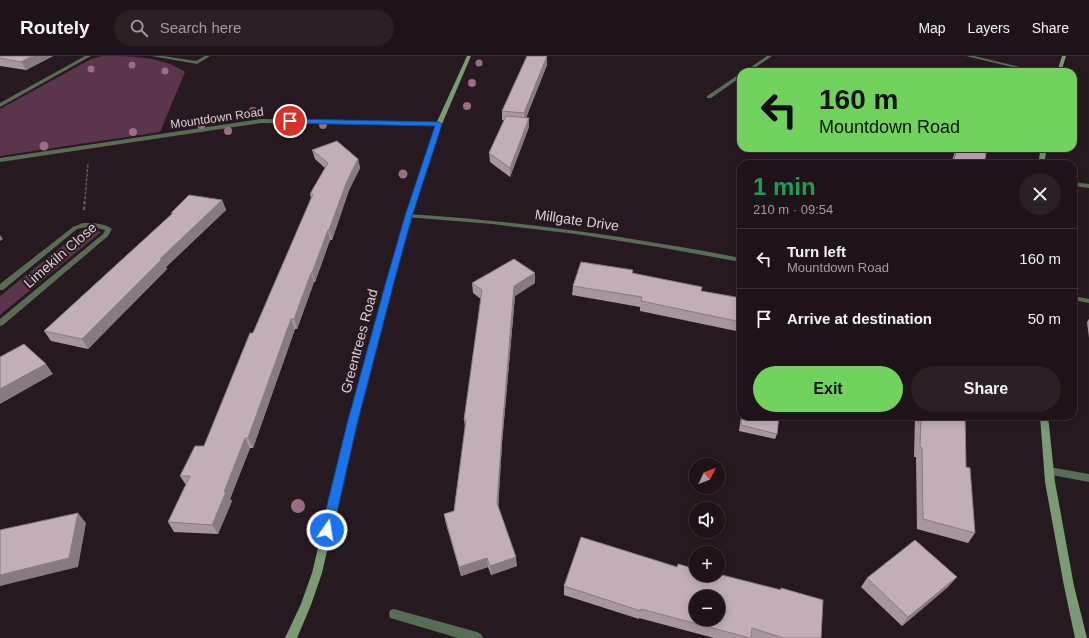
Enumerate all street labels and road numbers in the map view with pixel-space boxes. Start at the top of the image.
street label: Mountdown Road [169,105,265,131]
street label: Millgate Drive [534,206,620,234]
street label: Limekiln Close [20,219,100,291]
street label: Greentrees Road [337,287,381,395]

